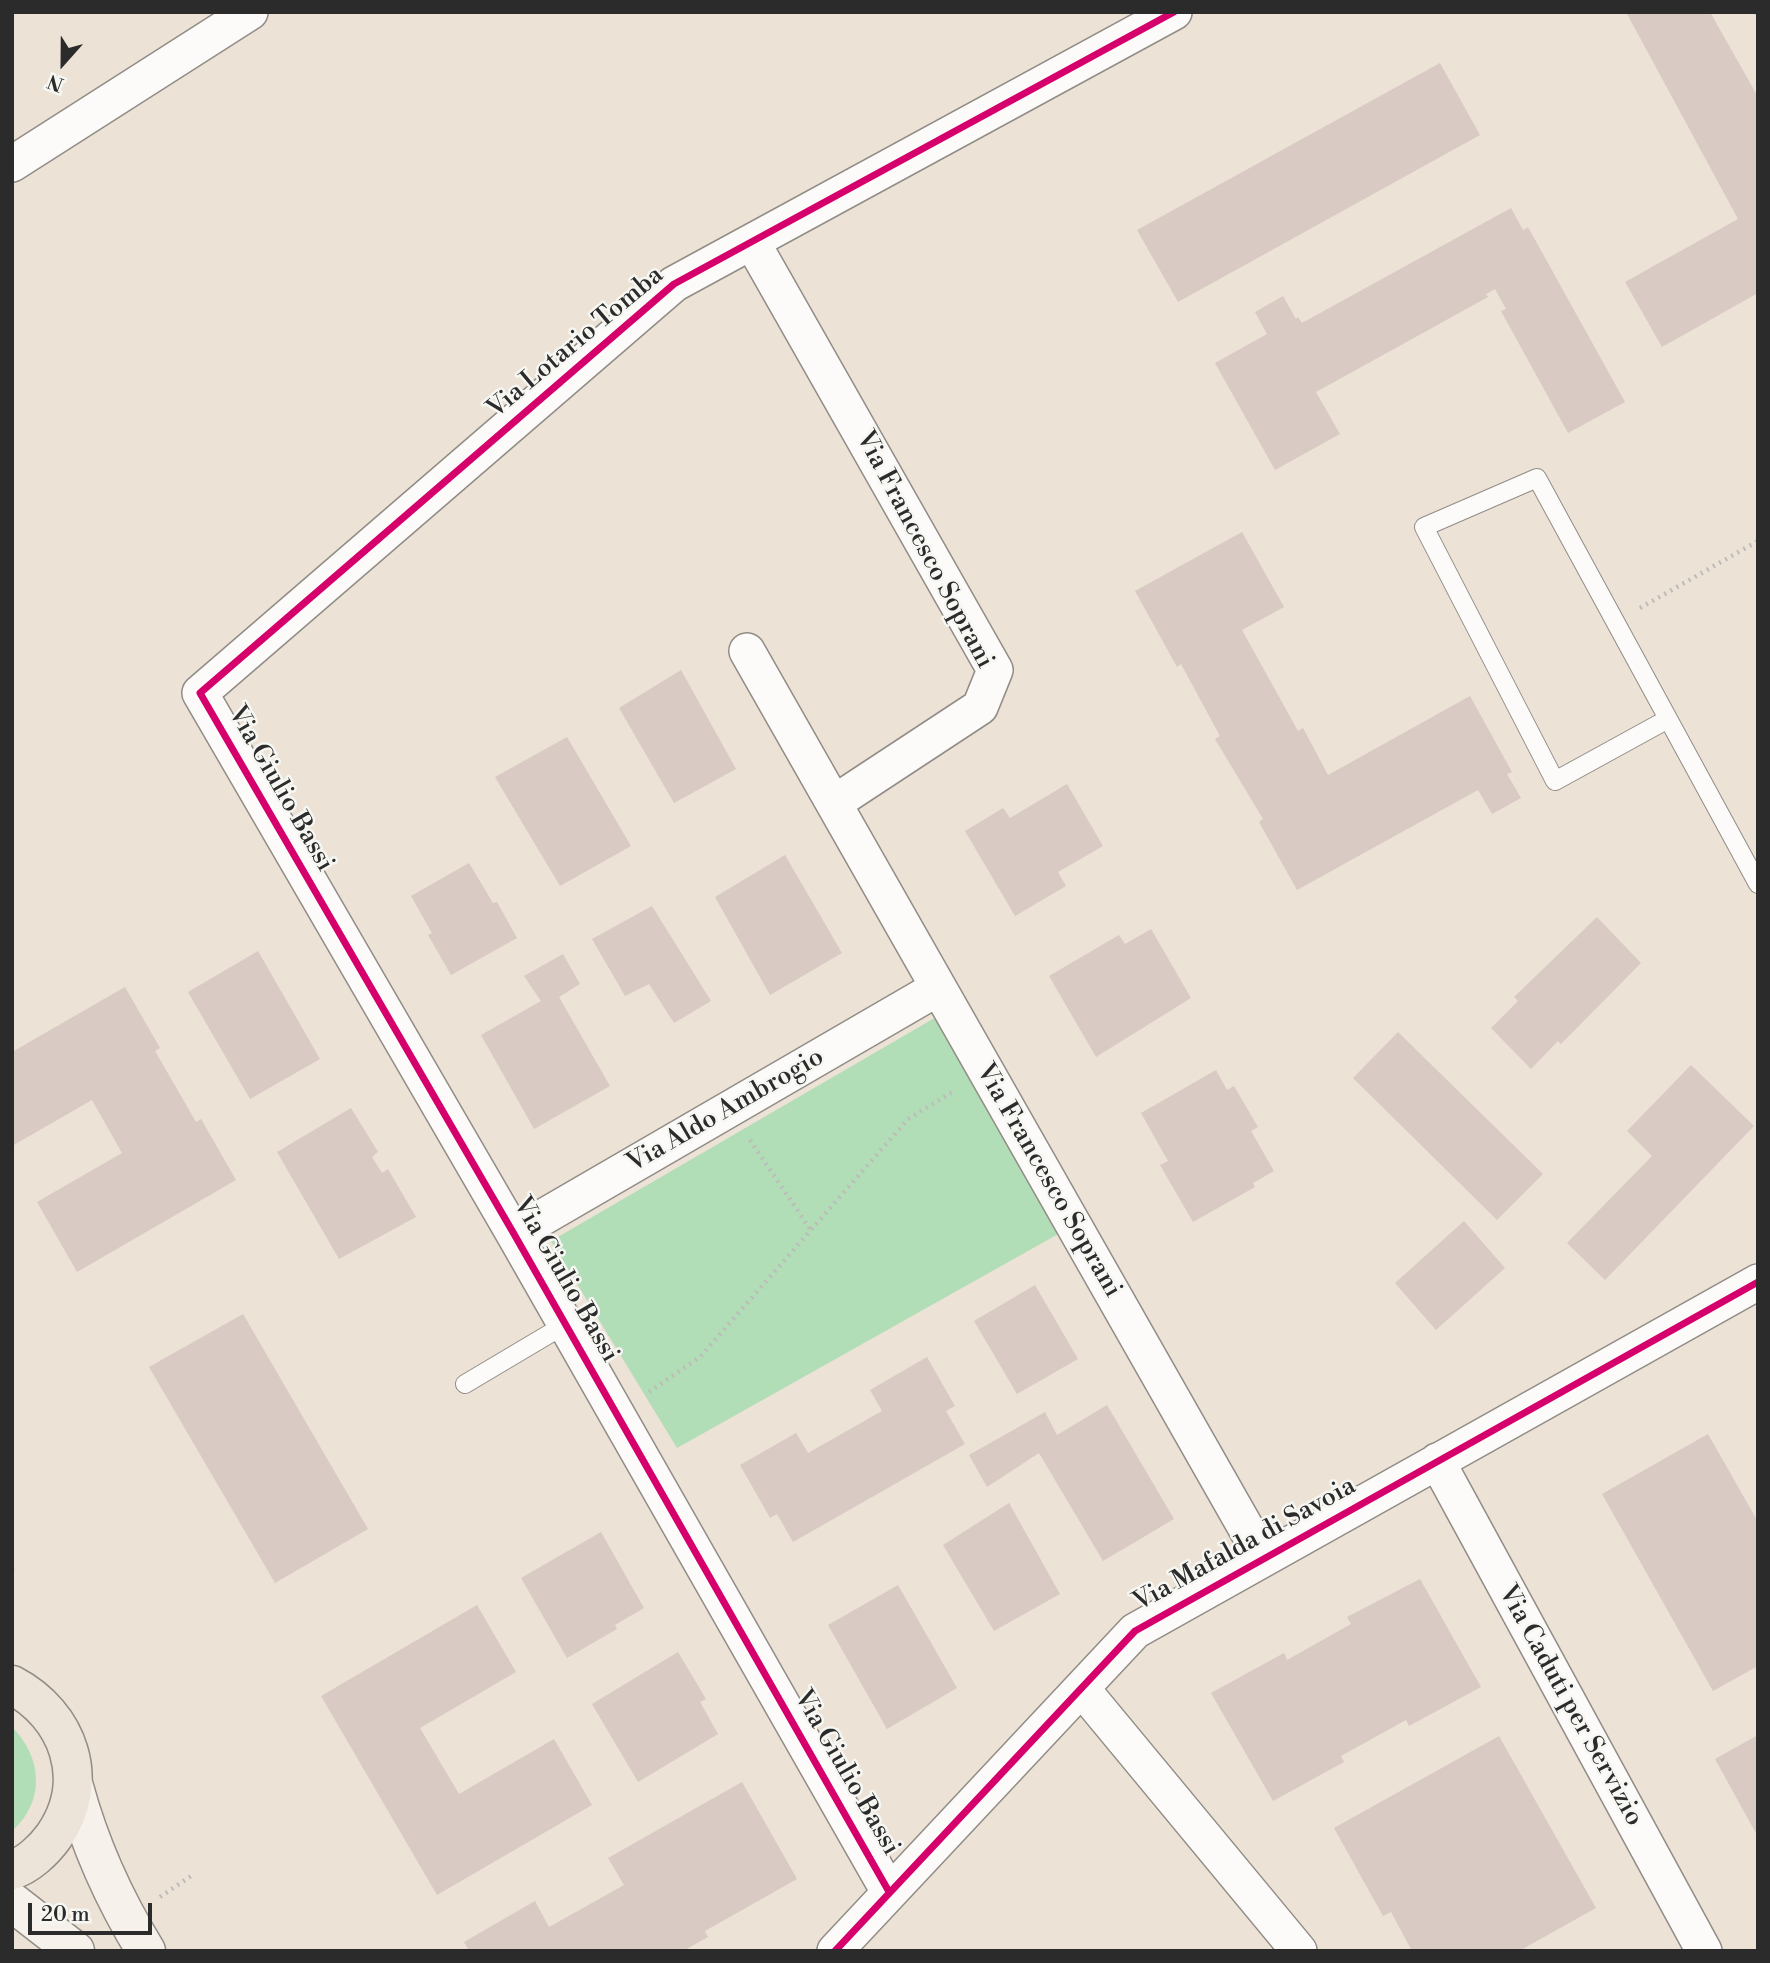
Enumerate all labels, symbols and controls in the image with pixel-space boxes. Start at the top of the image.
north arrow [28,28,98,98]
text: N [44,69,67,97]
street label: Via Lotario Tomba [482,260,670,426]
street label: Via Francesco Soprani [848,426,1000,674]
street label: Via Giulio Bassi [220,701,340,877]
street label: Via Aldo Ambrogio [622,1042,830,1180]
street label: Via Francesco Soprani [968,1059,1128,1303]
street label: Via Giulio Bassi [505,1192,625,1368]
street label: Via Mafalda di Savoia [1128,1471,1362,1619]
street label: Via Caduti per Servizio [1491,1580,1649,1832]
street label: Via Giulio Bassi [786,1685,906,1861]
scale bar [32,1890,156,1934]
text: 20 m [41,1902,90,1928]

